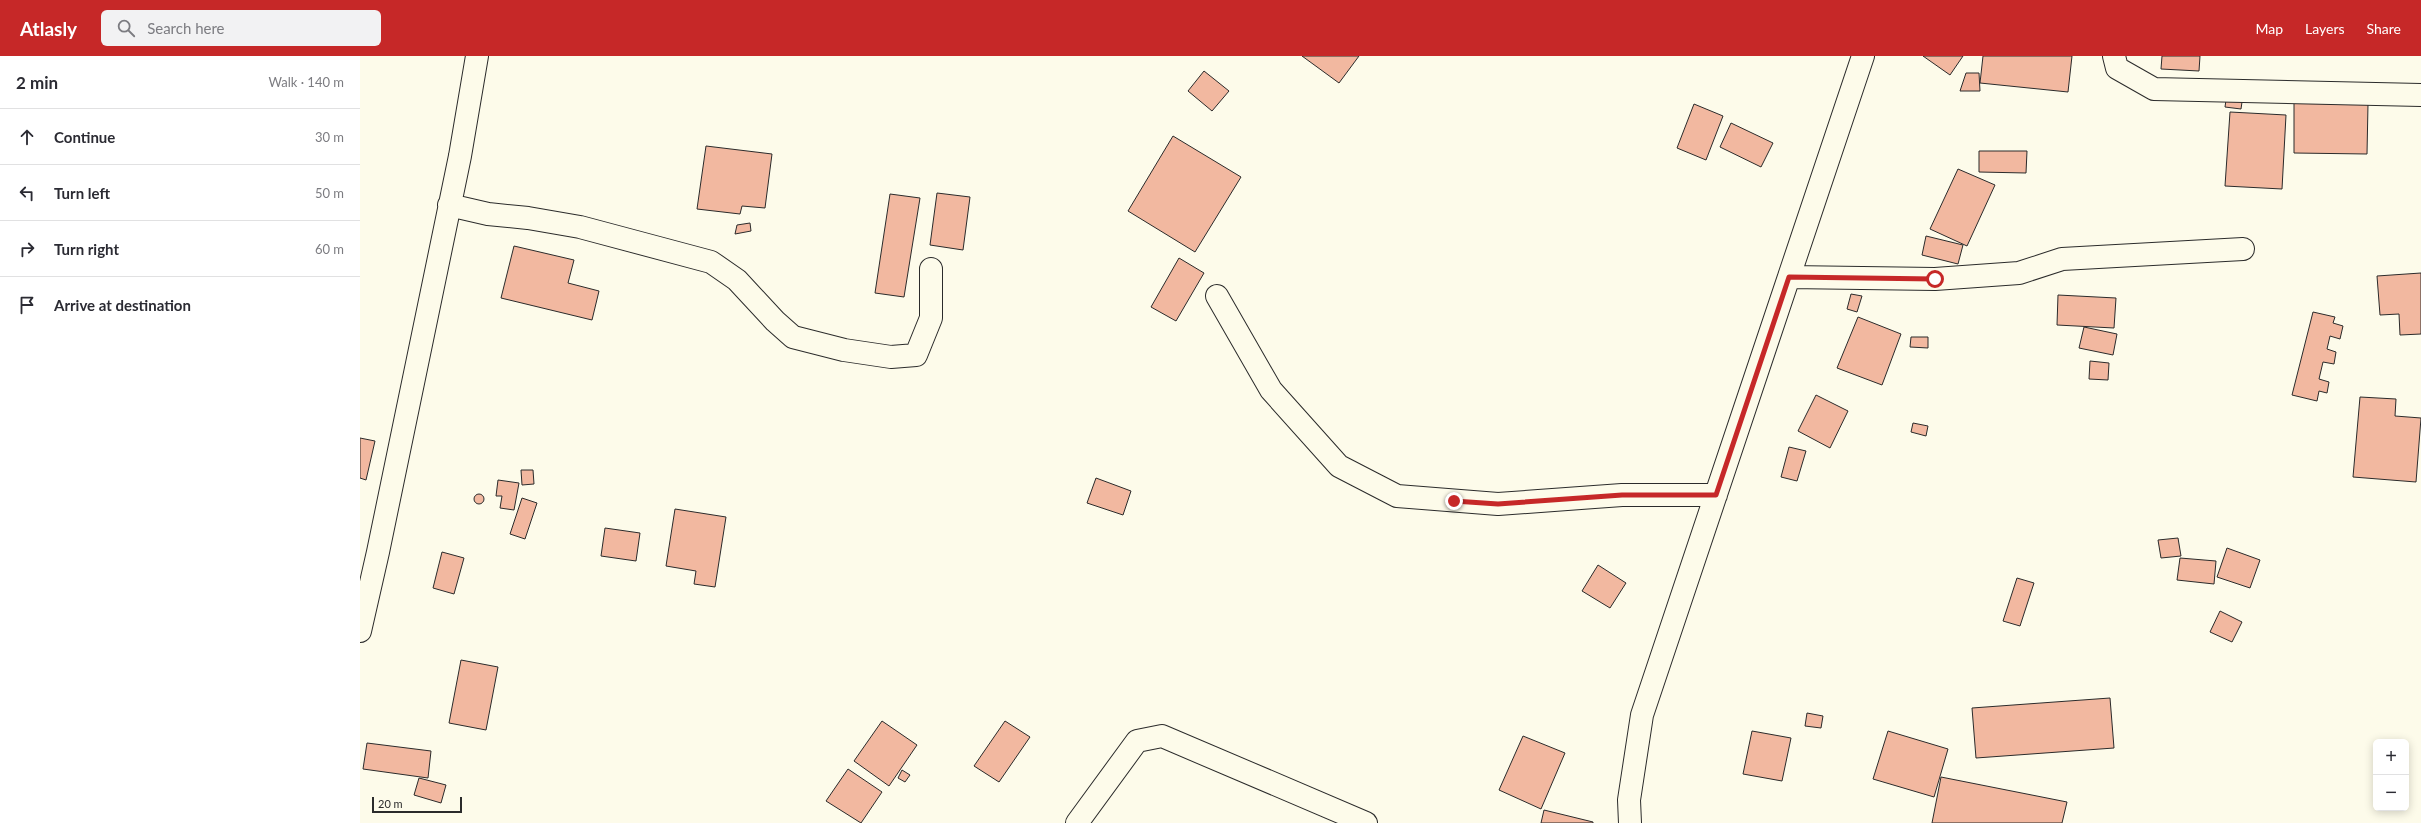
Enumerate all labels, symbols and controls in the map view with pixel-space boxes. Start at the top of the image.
search box [101,10,381,46]
text: Atlasly [20,17,77,40]
icon: search [115,17,137,39]
text: Search here [147,19,225,37]
text: Map [2255,20,2283,37]
text: Layers [2305,20,2345,37]
text: Share [2367,20,2401,37]
text: 2 min [16,72,58,93]
text: Walk · 140 m [268,74,344,90]
icon: ahead [16,126,38,148]
text: Continue [54,128,115,146]
text: 30 m [315,129,344,145]
icon: left [16,182,38,204]
text: Turn left [54,184,110,202]
text: 50 m [315,185,344,201]
icon: right [16,238,38,260]
text: Turn right [54,240,119,258]
text: 60 m [315,241,344,257]
route start [1926,270,1944,288]
icon: arrive [16,294,38,316]
text: Arrive at destination [54,296,191,314]
route end [1445,492,1463,510]
map controls [2373,739,2409,811]
button: + [2373,739,2409,775]
button: − [2373,775,2409,811]
scale bar [372,795,462,814]
text: 20 m [378,797,403,810]

